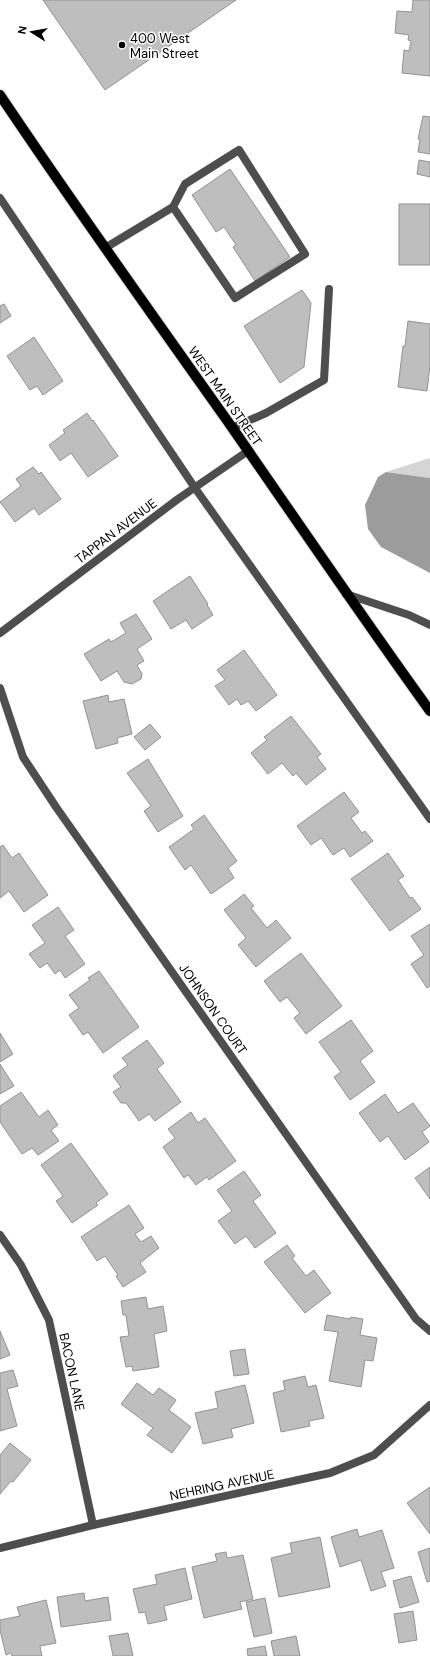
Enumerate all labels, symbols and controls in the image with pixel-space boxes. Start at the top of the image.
north arrow [12,12,52,52]
text: N [15,25,30,35]
place label: 400 West Main Street [130,30,199,62]
marker: 400 West Main Street [117,40,127,50]
street label: WEST MAIN STREET [184,343,266,449]
street label: TAPPAN AVENUE [72,495,160,567]
street label: JOHNSON COURT [175,960,251,1058]
street label: BACON LANE [55,1331,89,1413]
street label: NEHRING AVENUE [168,1466,276,1504]

